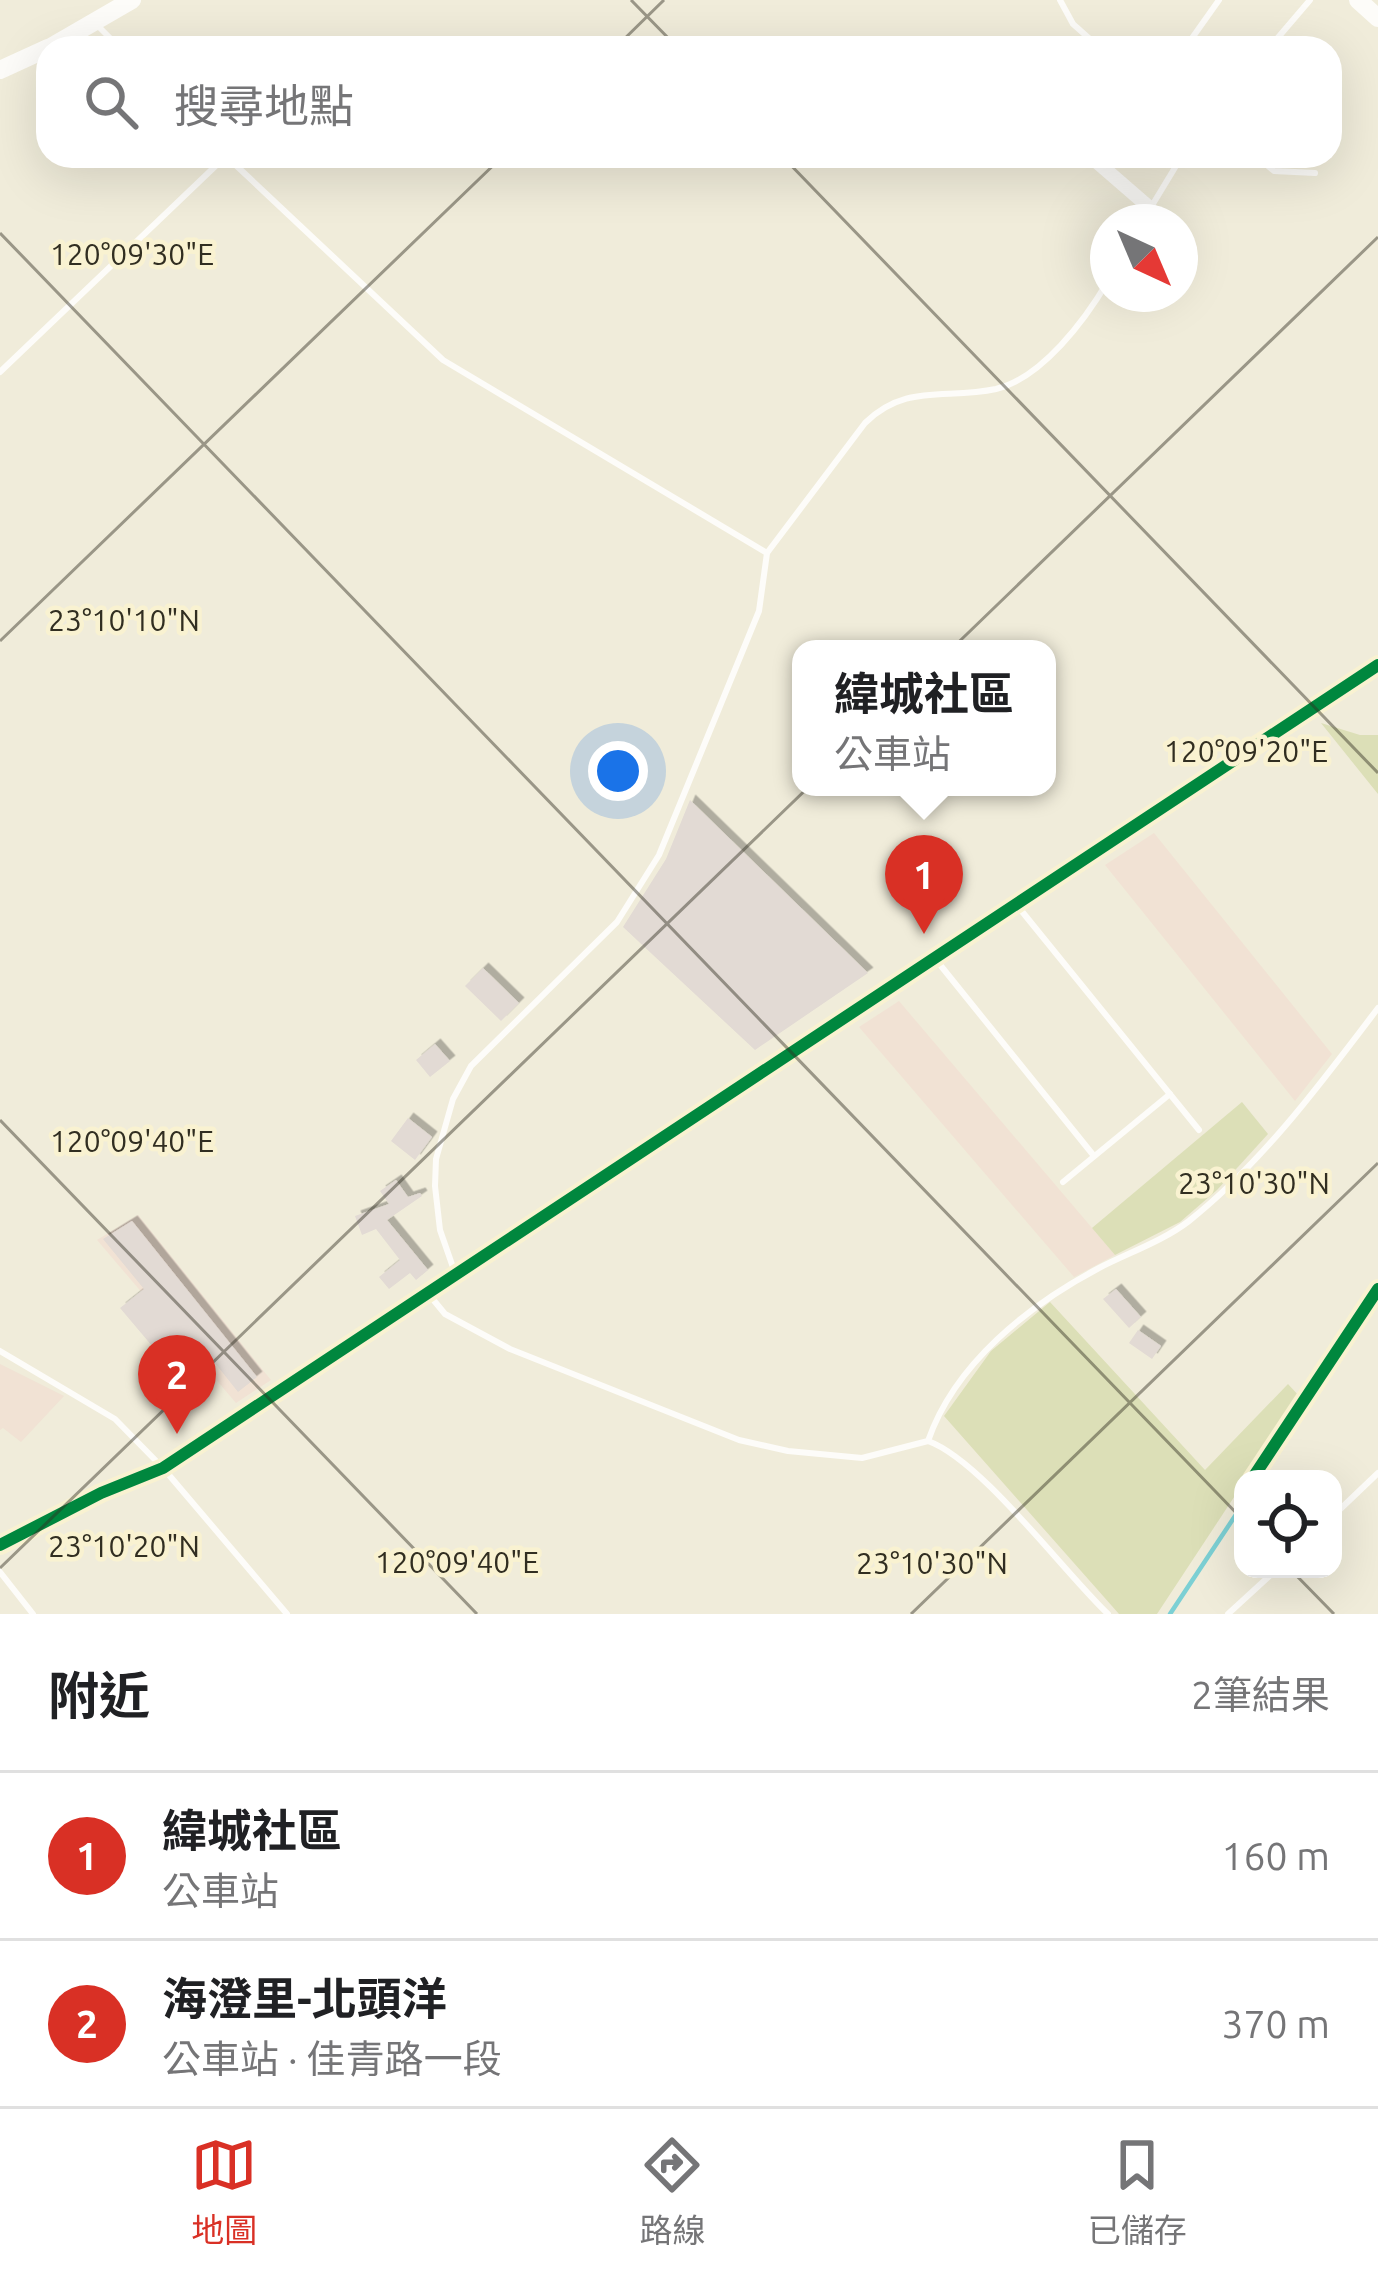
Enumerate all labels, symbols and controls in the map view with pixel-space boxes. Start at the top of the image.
search box [36,36,1342,168]
icon: search [78,69,144,135]
text: 搜尋地點 [174,80,354,131]
north arrow [1090,204,1198,312]
text: 120°09'30"E [50,237,214,271]
text: 23°10'10"N [48,603,200,637]
popup [792,640,1056,796]
text: 緯城社區 [834,668,1014,719]
text: 公車站 [834,732,951,775]
text: 120°09'20"E [1164,734,1328,768]
your location [588,741,648,801]
pin: 1 [885,835,963,934]
text: 120°09'40"E [50,1124,214,1158]
text: 23°10'30"N [1178,1166,1330,1200]
pin: 2 [138,1335,216,1434]
map controls [1234,1470,1342,1578]
button: locate [1234,1470,1342,1578]
text: 23°10'20"N [48,1529,200,1563]
text: 120°09'40"E [375,1545,539,1579]
text: 23°10'30"N [856,1546,1008,1580]
text: 附近 [48,1666,150,1724]
text: 2筆結果 [1191,1673,1330,1716]
text: 緯城社區 [162,1805,342,1856]
text: 1 [76,1834,98,1877]
text: 160 m [1221,1834,1330,1877]
text: 公車站 [162,1869,279,1912]
text: 海澄里-北頭洋 [162,1973,447,2024]
text: 2 [76,2002,98,2045]
text: 370 m [1221,2002,1330,2045]
text: 公車站 · 佳青路一段 [162,2037,501,2080]
tab: 地圖 [191,2132,257,2252]
tab: 路線 [639,2132,705,2252]
tab: 已儲存 [1088,2132,1187,2252]

